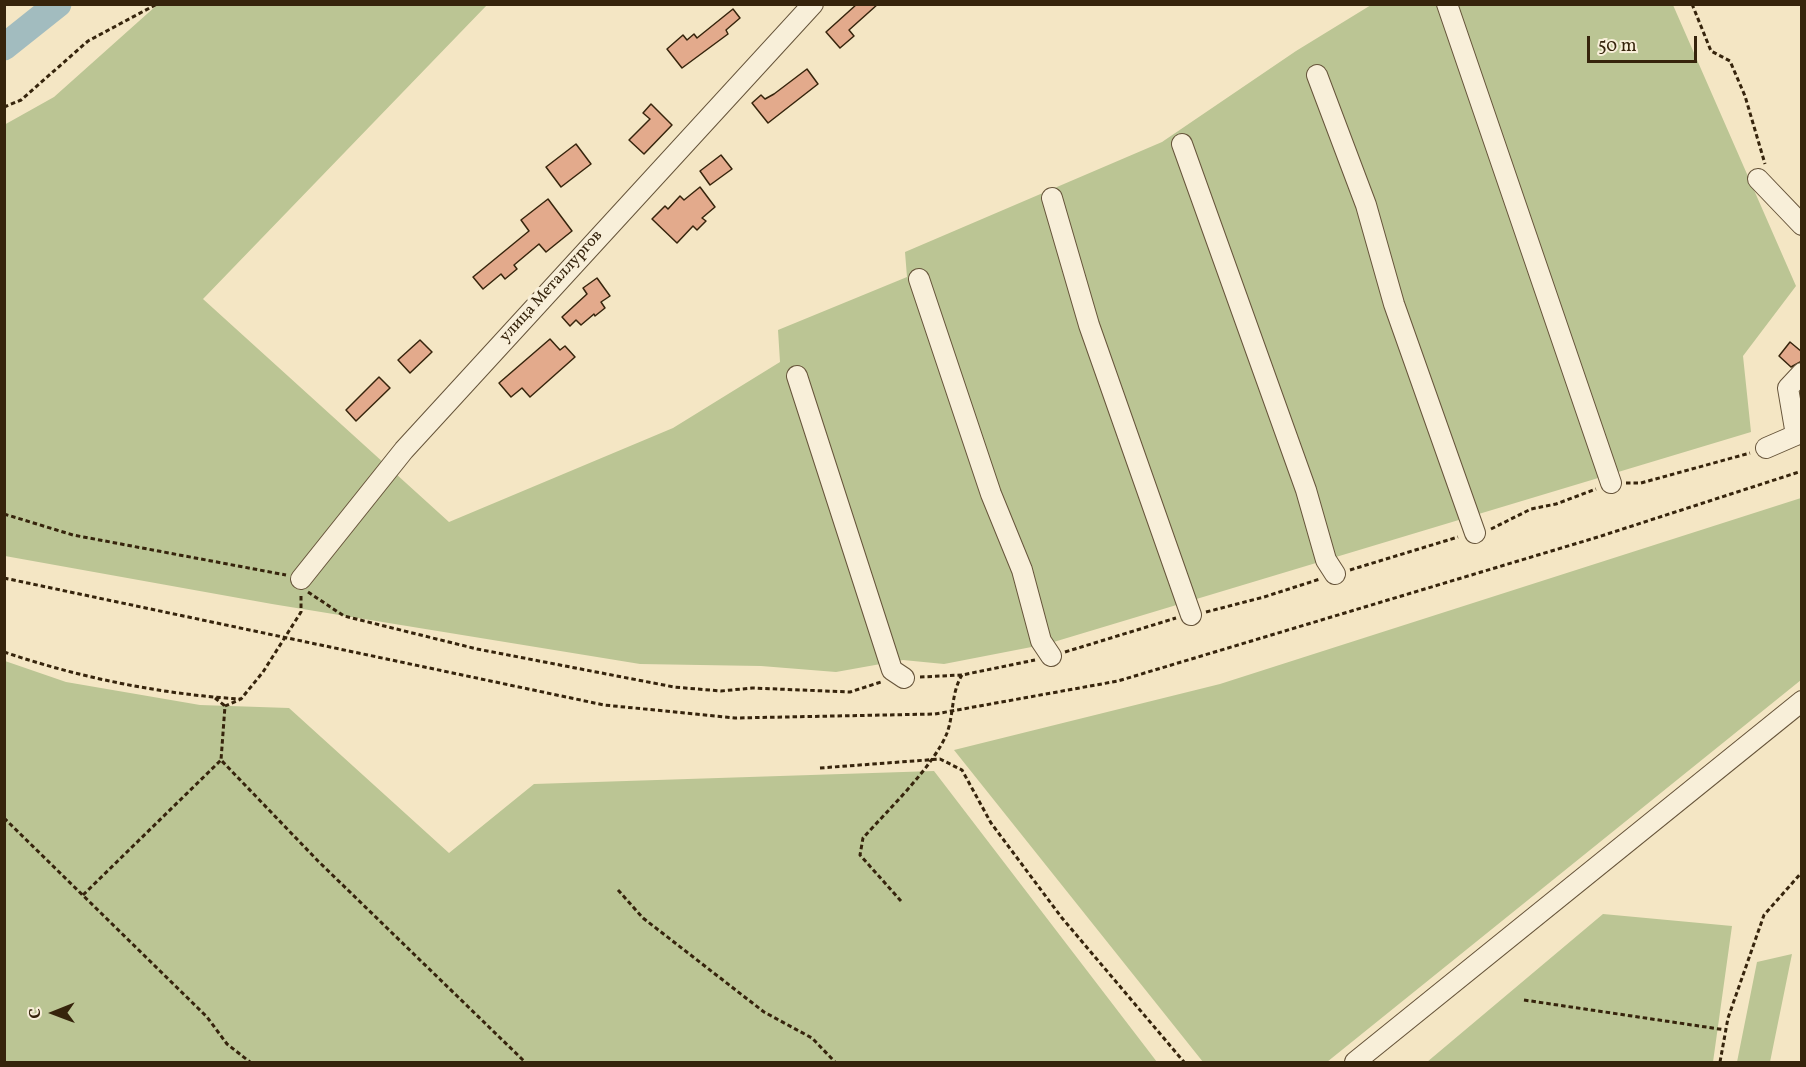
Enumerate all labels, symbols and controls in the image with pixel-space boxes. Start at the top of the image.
scale bar [1590,24,1700,62]
text: 50 m [1598,34,1637,59]
street label: улица Металлургов [497,227,607,347]
north arrow [24,983,84,1043]
text: С [25,1008,47,1019]

